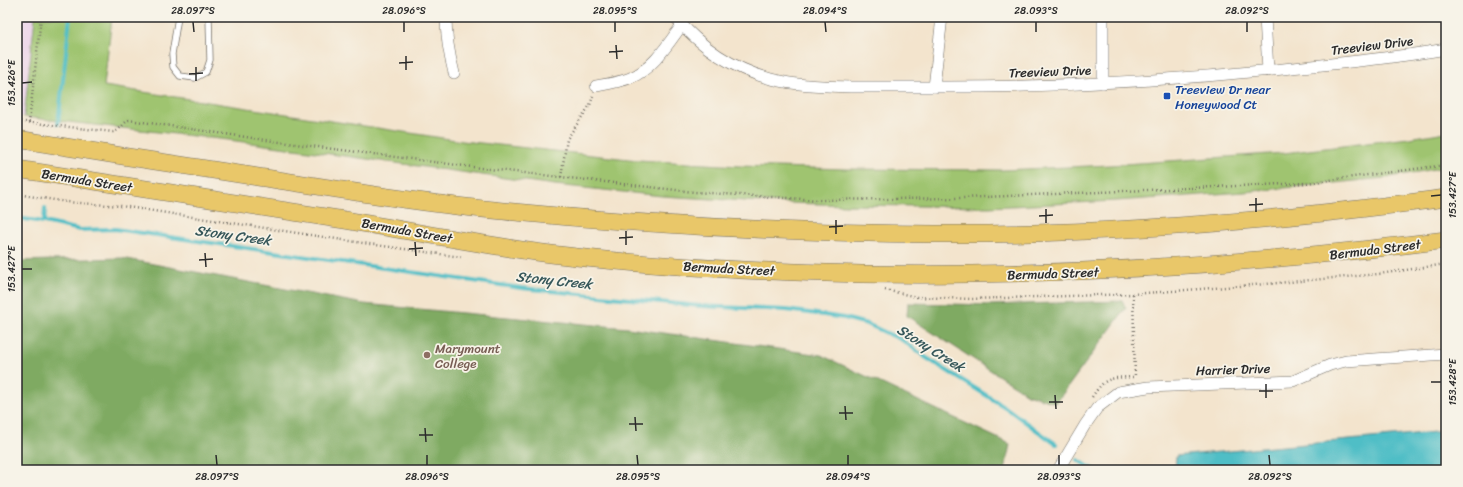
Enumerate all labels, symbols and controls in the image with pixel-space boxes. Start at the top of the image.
text: 28.097°S [171,2,215,20]
text: 28.096°S [382,2,426,20]
text: 28.095°S [593,2,638,20]
text: 28.094°S [803,2,848,20]
text: 28.093°S [1014,2,1058,20]
text: 28.092°S [1225,2,1270,20]
street label: Treeview Drive [1330,29,1414,62]
text: 153.426°E [3,58,21,106]
street label: Treeview Drive [1008,59,1092,84]
place label: Treeview Dr near Honeywood Ct [1175,78,1271,116]
marker: Treeview Dr near Honeywood Ct [1162,91,1172,101]
street label: Bermuda Street [40,162,135,199]
text: 153.427°E [1444,170,1462,218]
street label: Bermuda Street [360,211,455,250]
water label: Stony Creek [193,218,274,253]
street label: Bermuda Street [1328,232,1423,266]
text: 153.427°E [3,244,21,292]
street label: Bermuda Street [683,255,776,282]
street label: Bermuda Street [1007,260,1100,287]
water label: Stony Creek [515,264,595,297]
water label: Stony Creek [892,318,971,380]
place label: Marymount College [435,337,501,375]
marker: Marymount College [422,350,432,360]
street label: Harrier Drive [1195,357,1271,382]
text: 153.428°E [1444,357,1462,405]
text: 28.097°S [195,468,239,486]
text: 28.096°S [405,468,449,486]
text: 28.095°S [616,468,661,486]
text: 28.094°S [826,468,871,486]
text: 28.093°S [1037,468,1081,486]
text: 28.092°S [1248,468,1293,486]

